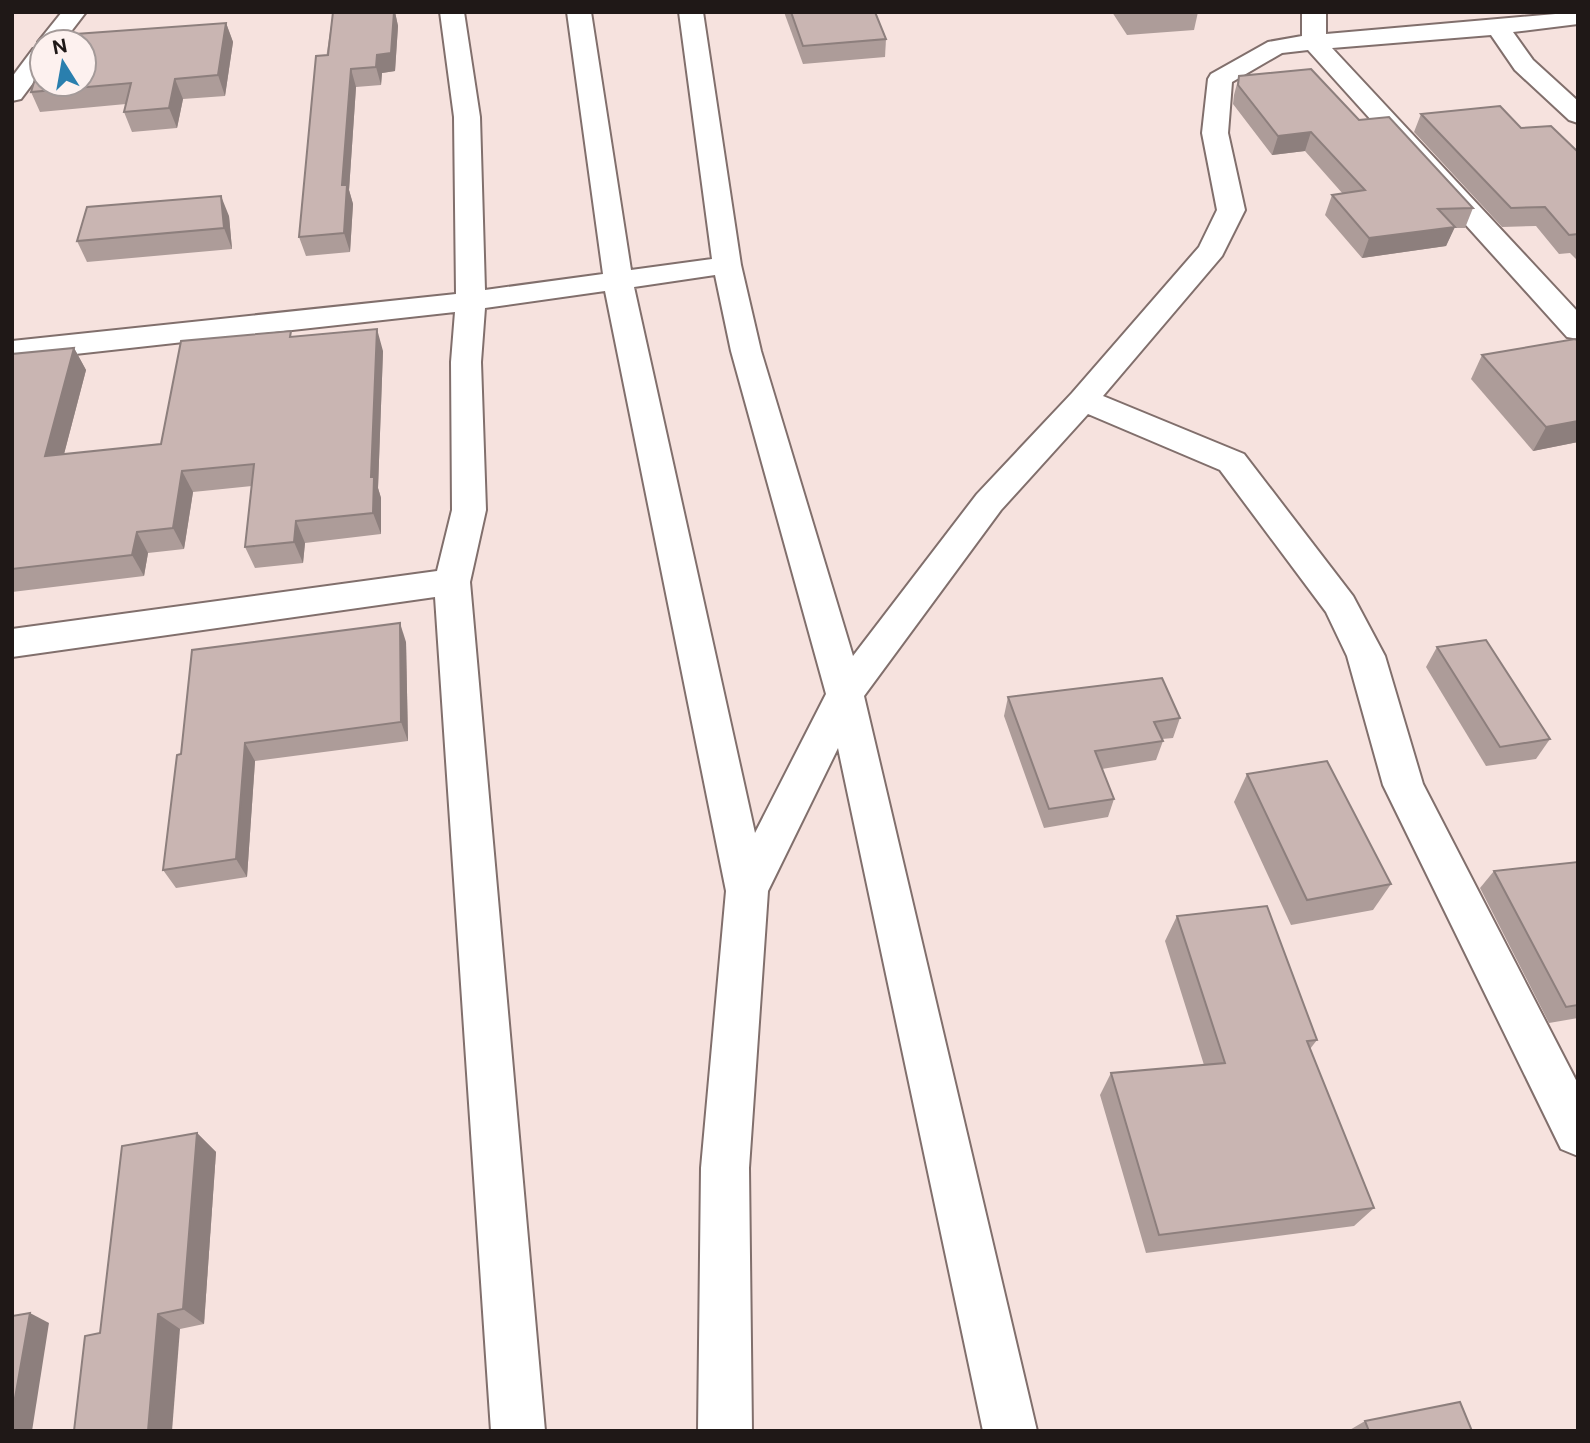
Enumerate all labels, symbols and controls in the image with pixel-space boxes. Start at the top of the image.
north arrow [28,28,98,98]
text: N [50,34,69,59]

